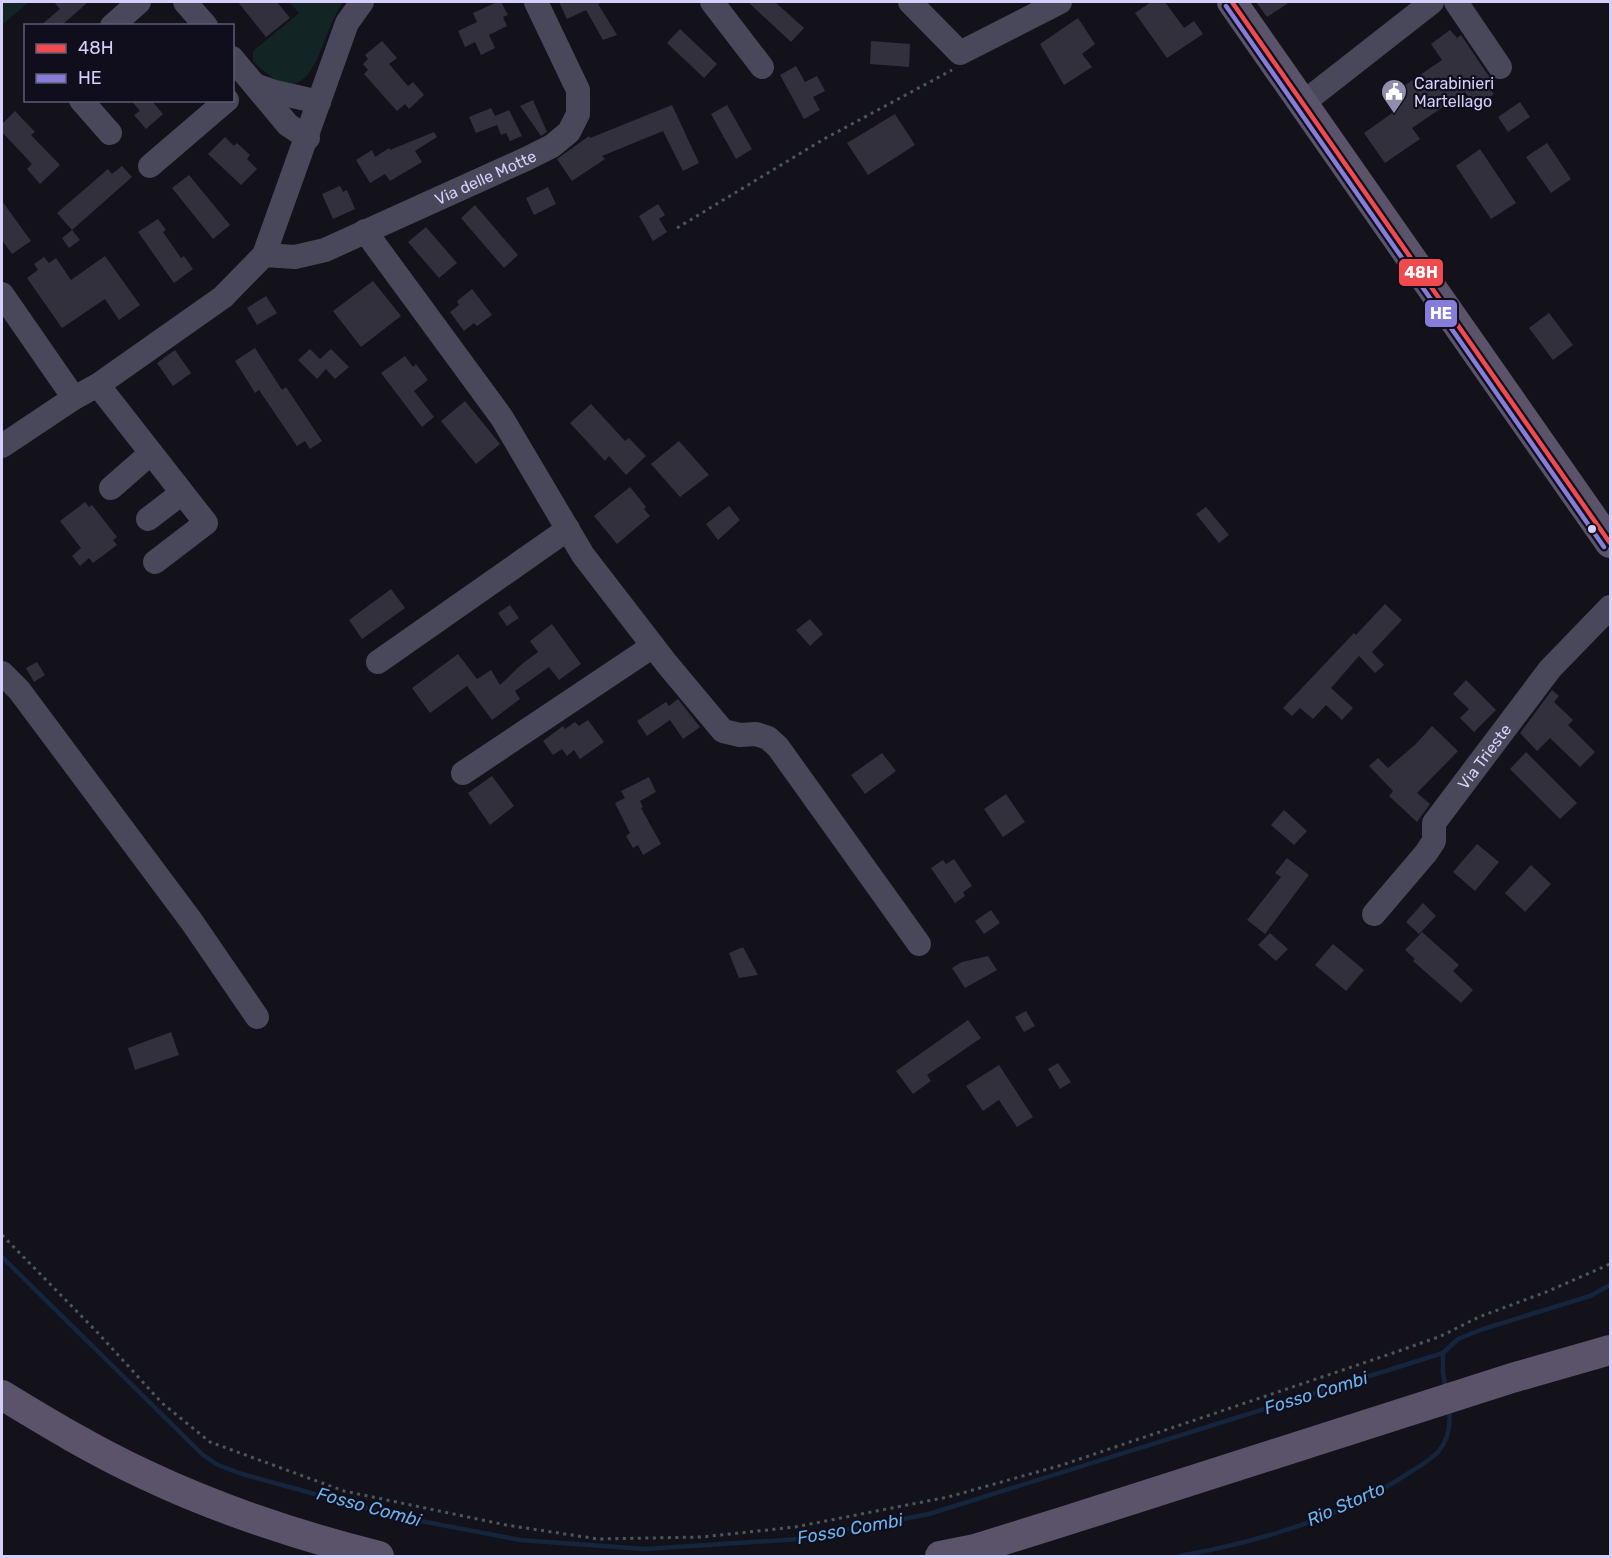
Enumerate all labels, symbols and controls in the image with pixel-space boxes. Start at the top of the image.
legend [24,24,234,102]
text: 48H [78,37,113,59]
text: HE [78,67,102,89]
place label: Carabinieri Martellago [1414,74,1494,111]
public building icon: Carabinieri Martellago [1379,77,1409,115]
street label: Via delle Motte [432,146,539,209]
line badge: 48H [1398,258,1444,287]
text: 48H [1404,263,1438,282]
line badge: HE [1424,299,1458,328]
text: HE [1430,304,1452,323]
unlabelled marker [1586,523,1598,535]
street label: Via Trieste [1453,720,1515,793]
water label: Fosso Combi [1262,1367,1371,1419]
water label: Rio Storto [1303,1477,1389,1531]
water label: Fosso Combi [314,1483,424,1532]
water label: Fosso Combi [795,1509,905,1549]

